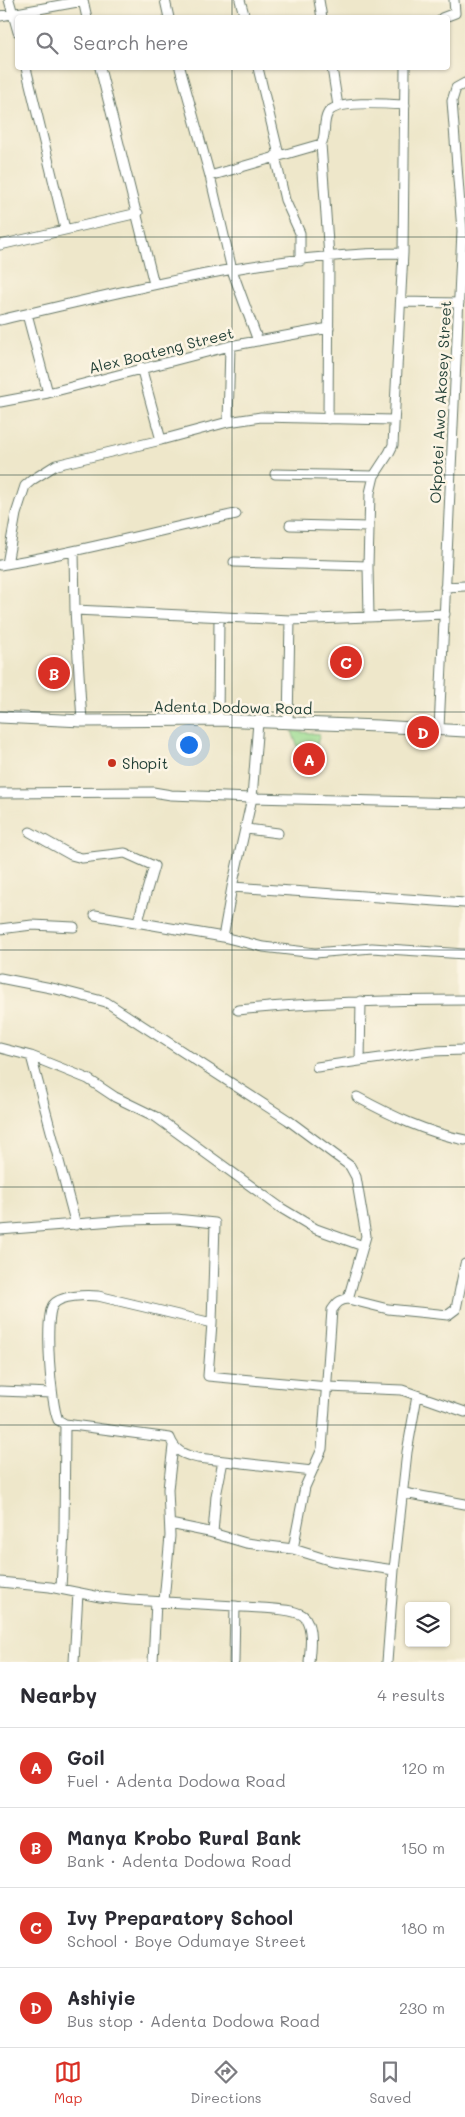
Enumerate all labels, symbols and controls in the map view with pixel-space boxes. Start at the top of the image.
search box [15,15,450,70]
icon: search [33,29,61,57]
text: Search here [73,30,189,55]
street label: Okpotei Awo Akosey Street [425,300,455,504]
street label: Alex Boateng Street [86,322,236,378]
pin: C [330,643,362,681]
pin: B [38,654,70,692]
street label: Adenta Dodowa Road [153,696,313,718]
pin: D [407,713,439,751]
your location [176,732,202,758]
pin: A [293,740,325,778]
place label: Shopit [122,753,168,773]
marker: Shopit [106,757,118,769]
map controls [405,1602,450,1647]
button: layers [405,1602,450,1647]
text: Nearby [20,1681,97,1708]
text: 4 results [377,1684,445,1705]
text: Goil [67,1745,105,1770]
text: A [30,1757,42,1778]
text: 120 m [401,1757,445,1778]
text: Fuel · Adenta Dodowa Road [67,1770,285,1791]
text: Manya Krobo Rural Bank [67,1825,301,1850]
text: B [31,1837,41,1858]
text: 150 m [401,1837,445,1858]
text: Bank · Adenta Dodowa Road [67,1850,291,1871]
text: Ivy Preparatory School [67,1905,293,1930]
text: C [30,1917,42,1938]
text: 180 m [400,1917,445,1938]
text: School · Boye Odumaye Street [67,1930,306,1951]
text: Ashiyie [67,1985,135,2010]
text: D [30,1997,42,2018]
text: 230 m [399,1997,445,2018]
text: Bus stop · Adenta Dodowa Road [67,2010,320,2031]
tab: Map [54,2058,82,2107]
tab: Directions [190,2058,262,2107]
tab: Saved [369,2058,411,2107]

